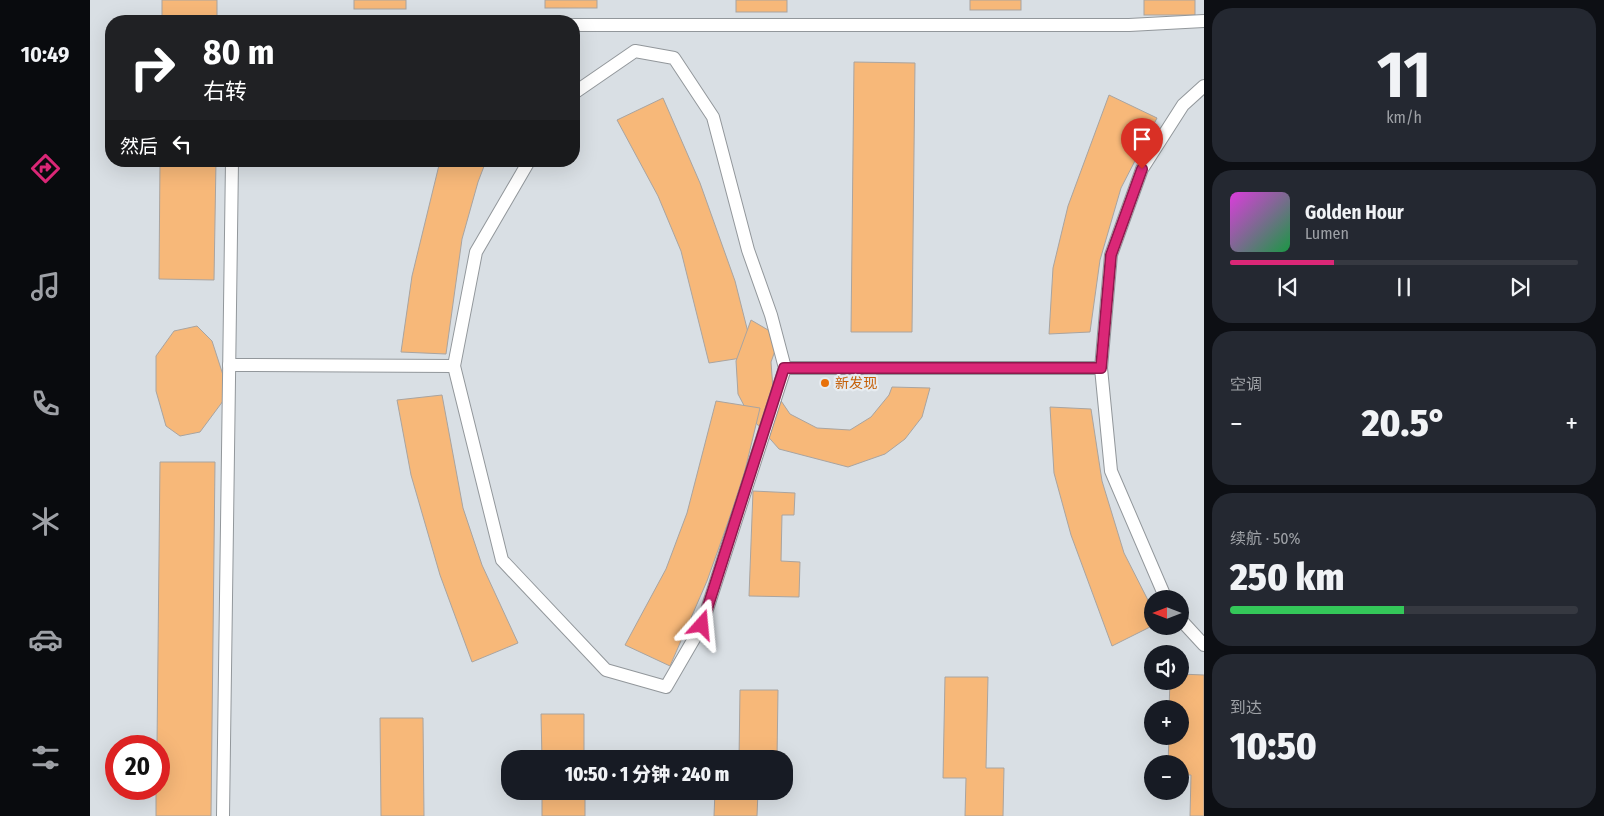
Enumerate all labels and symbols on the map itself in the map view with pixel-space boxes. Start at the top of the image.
pin [1121,118,1163,169]
place label: 新发现 [835,375,877,392]
marker: 新发现 [819,377,831,389]
north arrow [1144,590,1189,635]
position arrow [675,598,727,650]
speed limit sign: 20 [105,735,170,800]

